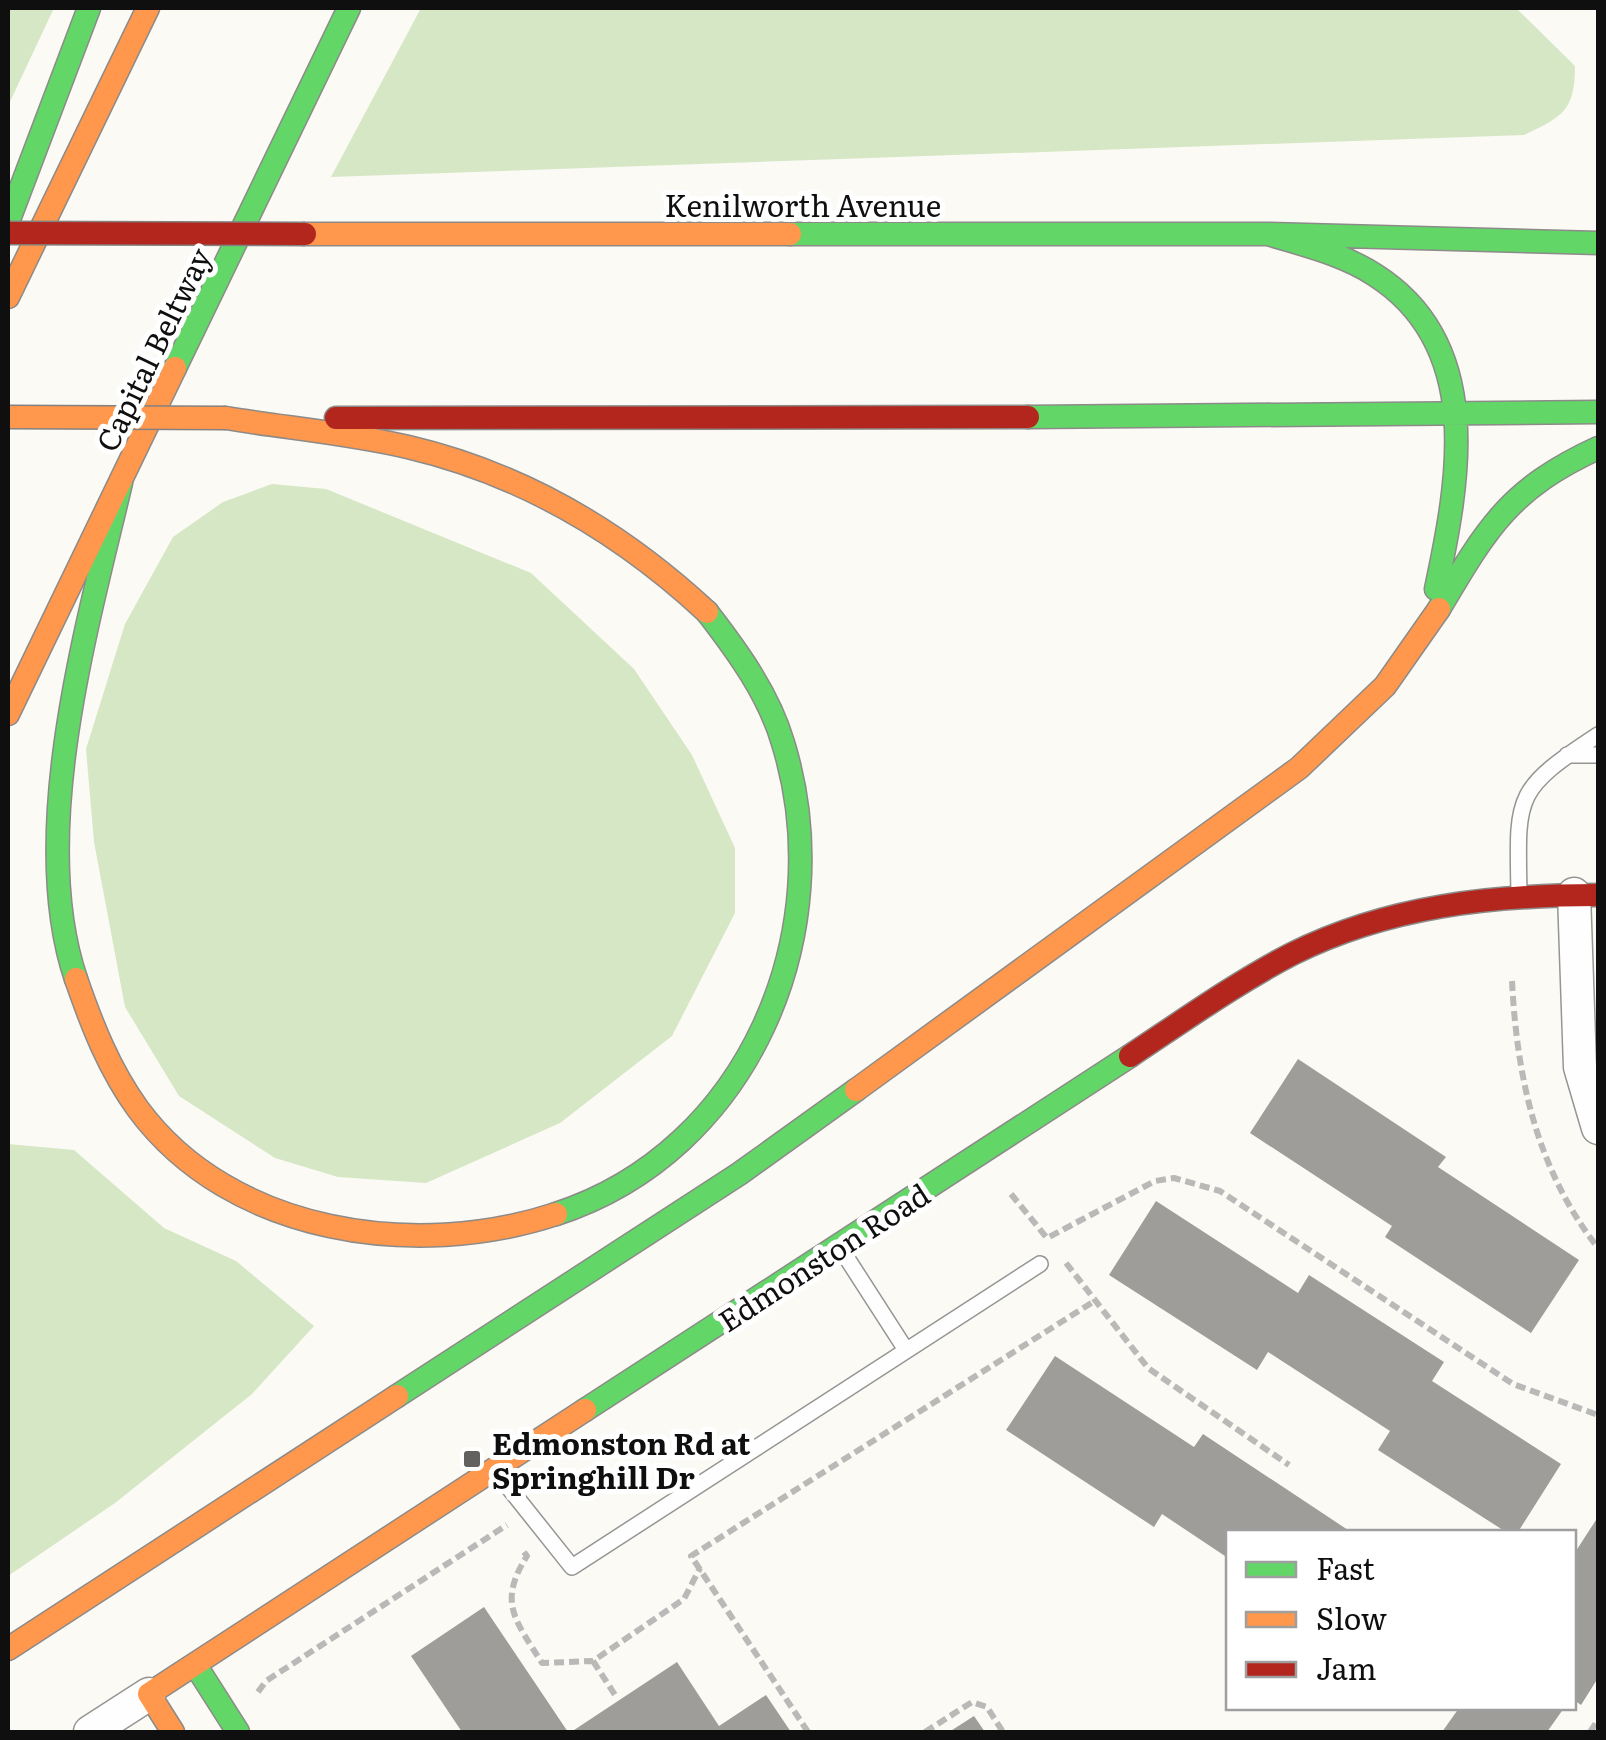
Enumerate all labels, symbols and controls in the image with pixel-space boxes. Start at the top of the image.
street label: Kenilworth Avenue [665,182,941,226]
street label: Capital Beltway [84,239,221,458]
street label: Edmonston Road [709,1171,937,1341]
place label: Edmonston Rd at Springhill Dr [492,1420,751,1498]
marker: Edmonston Rd at Springhill Dr [461,1448,483,1470]
legend [1226,1530,1576,1710]
text: Fast [1316,1545,1375,1589]
text: Slow [1316,1595,1387,1639]
text: Jam [1316,1645,1376,1689]

